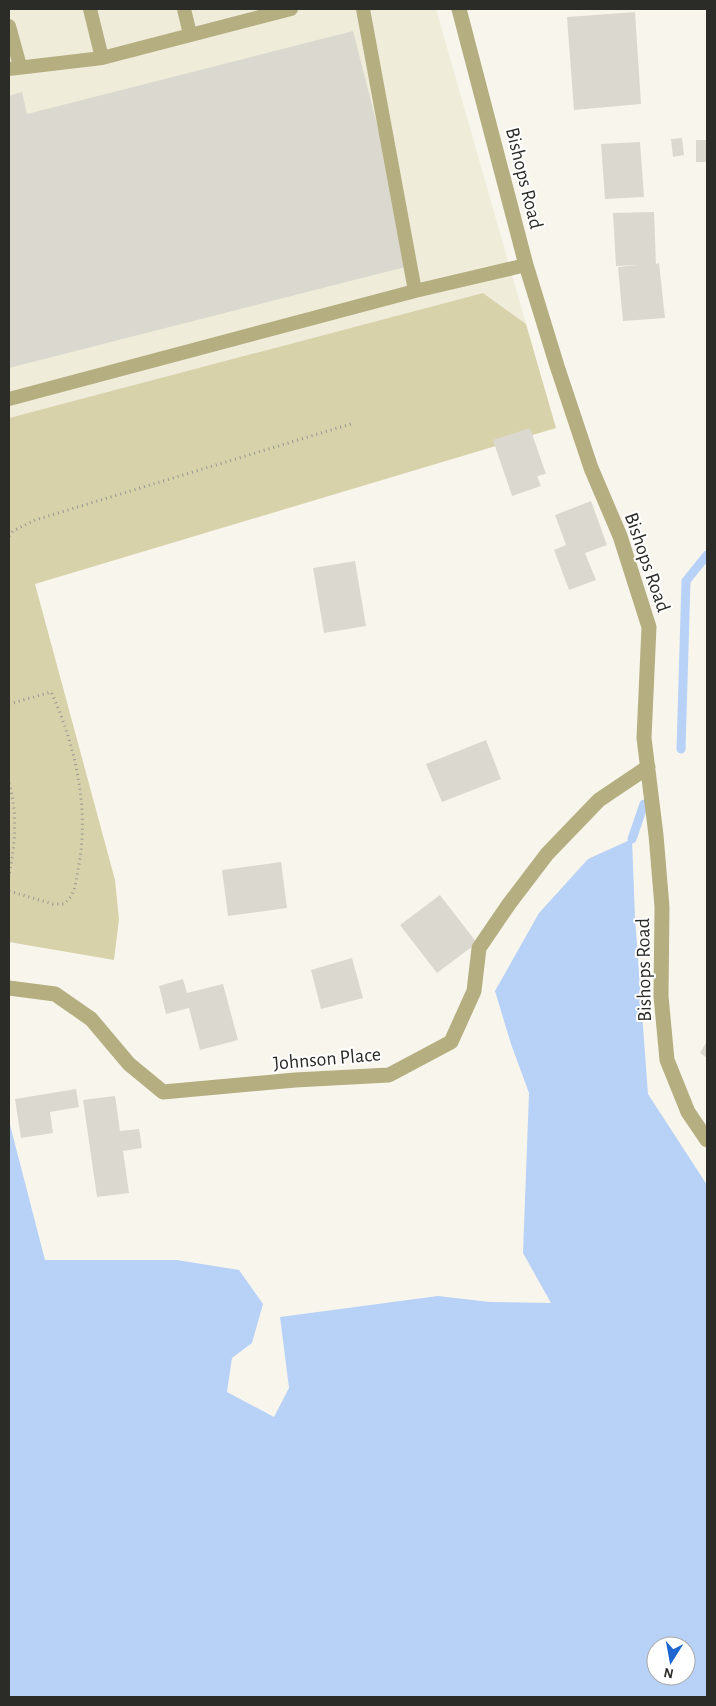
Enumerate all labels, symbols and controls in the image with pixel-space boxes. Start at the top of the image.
street label: Bishops Road [502,125,546,231]
street label: Bishops Road [621,510,673,615]
street label: Bishops Road [633,918,655,1022]
street label: Johnson Place [272,1044,382,1074]
north arrow [646,1636,696,1686]
text: N [663,1665,675,1681]

